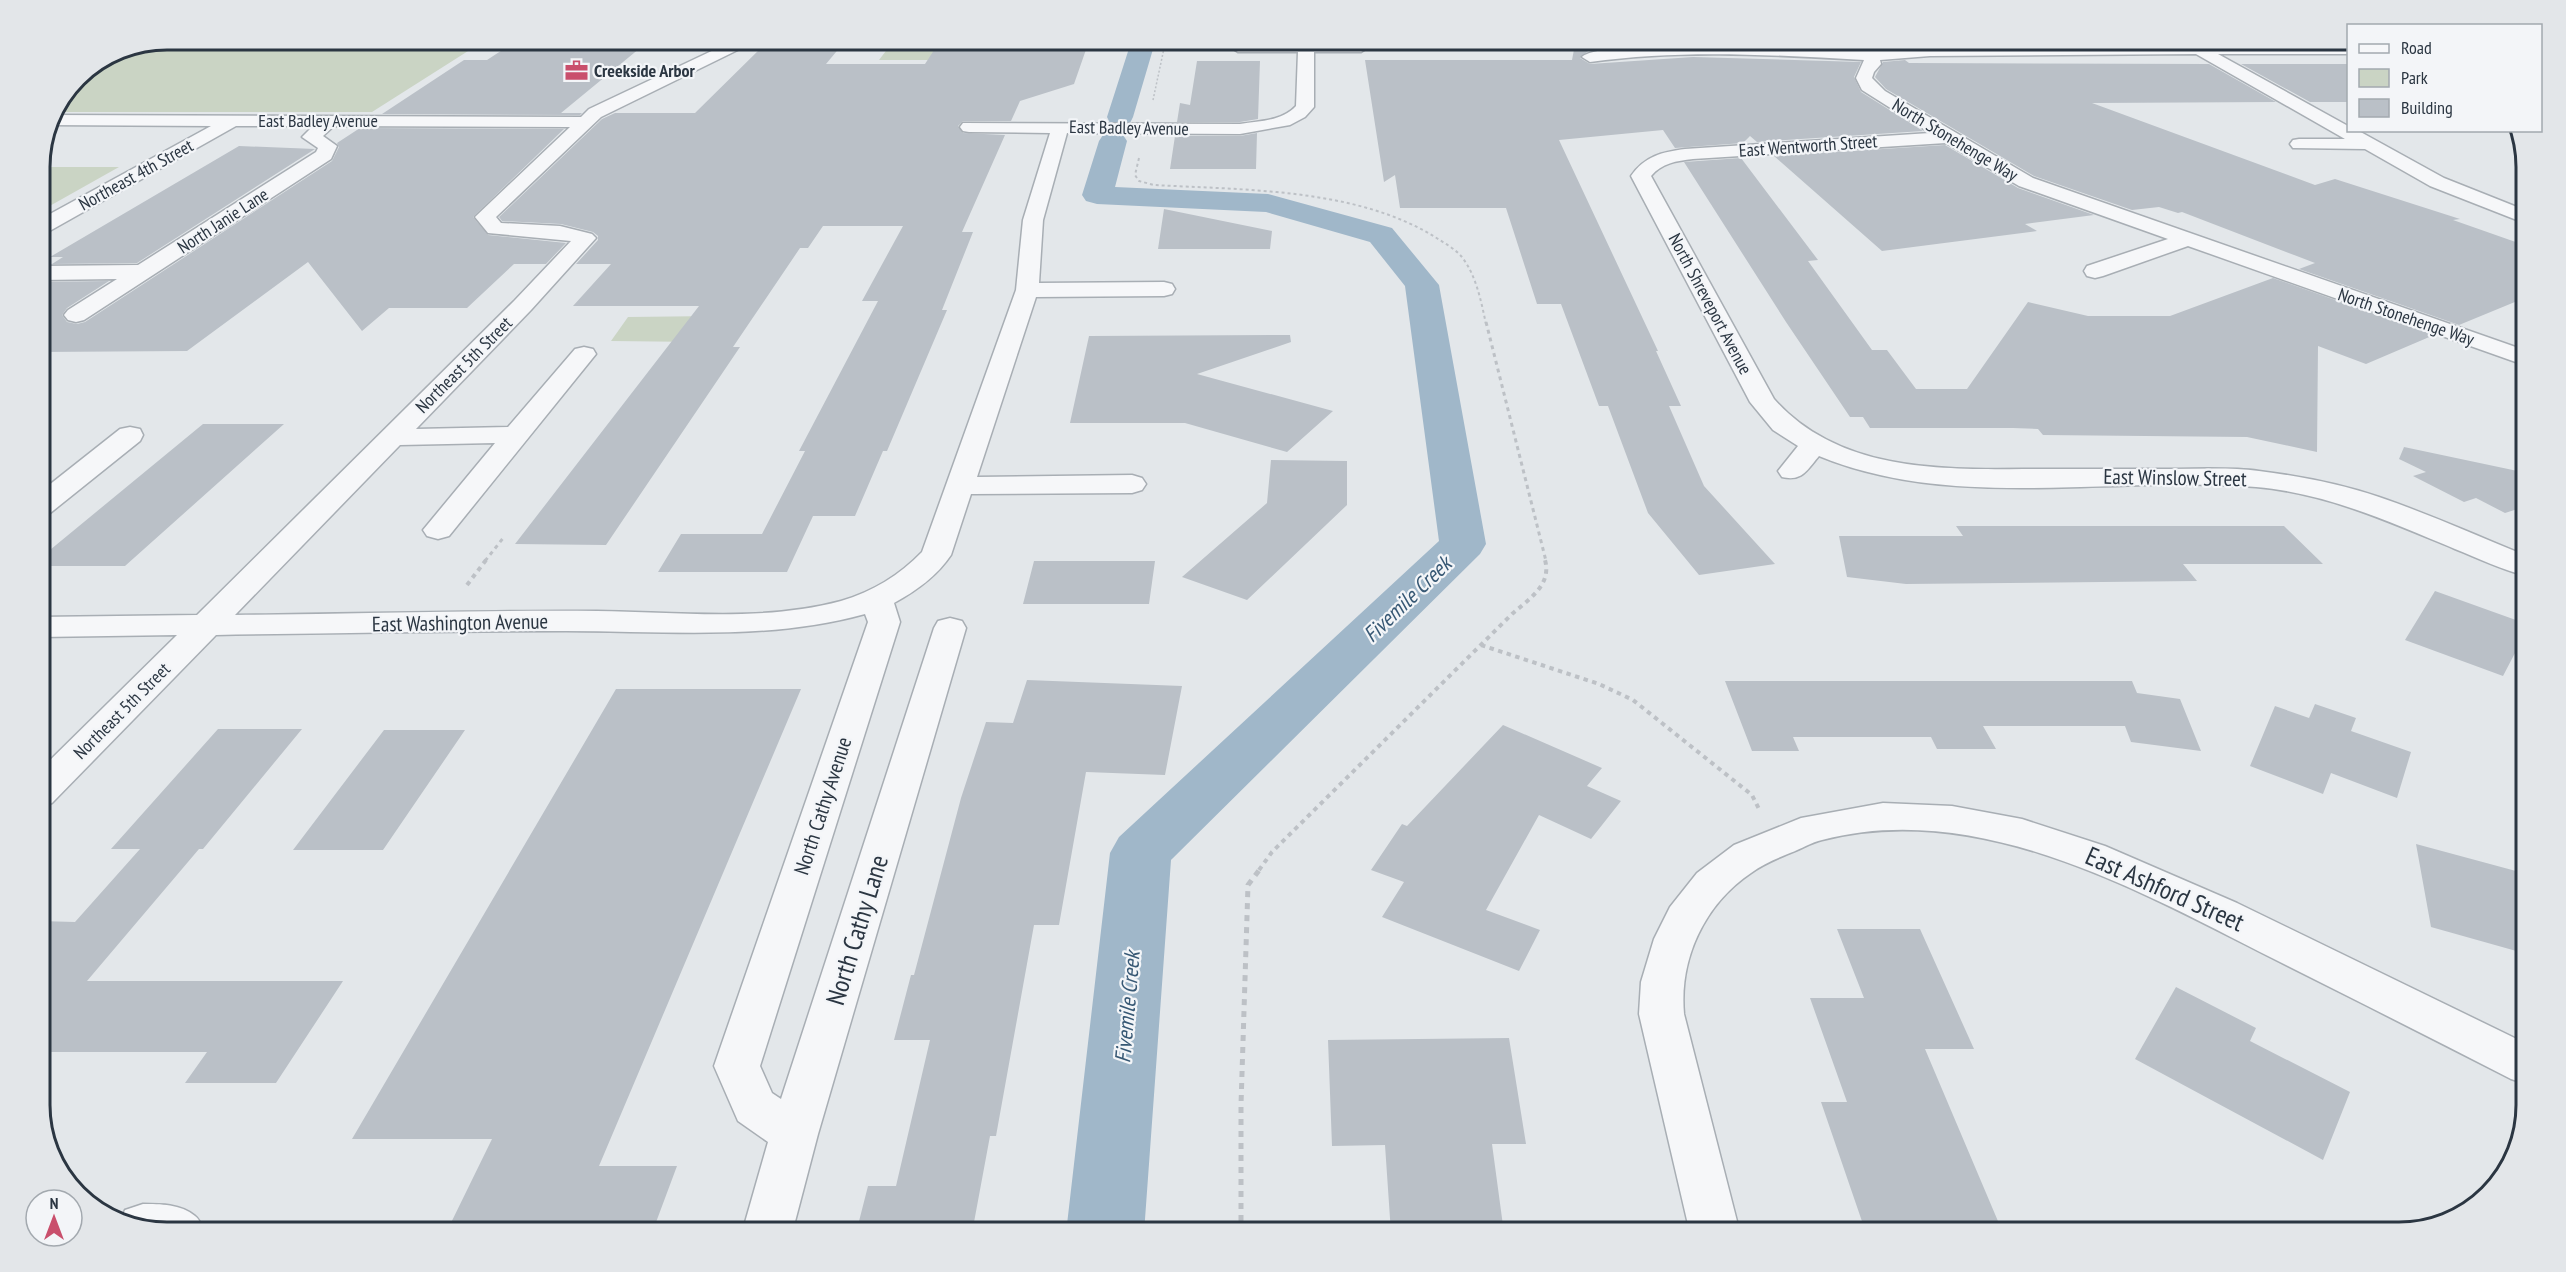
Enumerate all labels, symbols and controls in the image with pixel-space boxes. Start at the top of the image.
legend [2347,24,2542,132]
text: Road [2401,36,2432,59]
office icon: Creekside Arbor [563,58,589,84]
place label: Creekside Arbor [594,59,696,82]
text: Park [2401,66,2428,89]
street label: North Stonehenge Way [1888,93,2022,186]
text: Building [2401,96,2453,119]
street label: East Badley Avenue [258,109,378,132]
street label: East Badley Avenue [1069,115,1189,140]
street label: East Wentworth Street [1738,129,1878,162]
street label: Northeast 4th Street [75,134,197,215]
street label: North Janie Lane [173,183,273,259]
street label: North Shreveport Avenue [1664,229,1757,378]
street label: North Stonehenge Way [2335,282,2478,351]
street label: Northeast 5th Street [411,312,517,418]
street label: East Winslow Street [2103,463,2247,492]
water label: Fivemile Creek [1357,548,1459,648]
street label: East Washington Avenue [372,607,548,638]
street label: Northeast 5th Street [69,658,175,764]
street label: North Cathy Avenue [788,734,857,878]
street label: East Ashford Street [2081,839,2250,938]
street label: North Cathy Lane [818,851,895,1009]
water label: Fivemile Creek [1108,948,1146,1064]
north arrow [24,1188,84,1248]
text: N [50,1193,58,1213]

